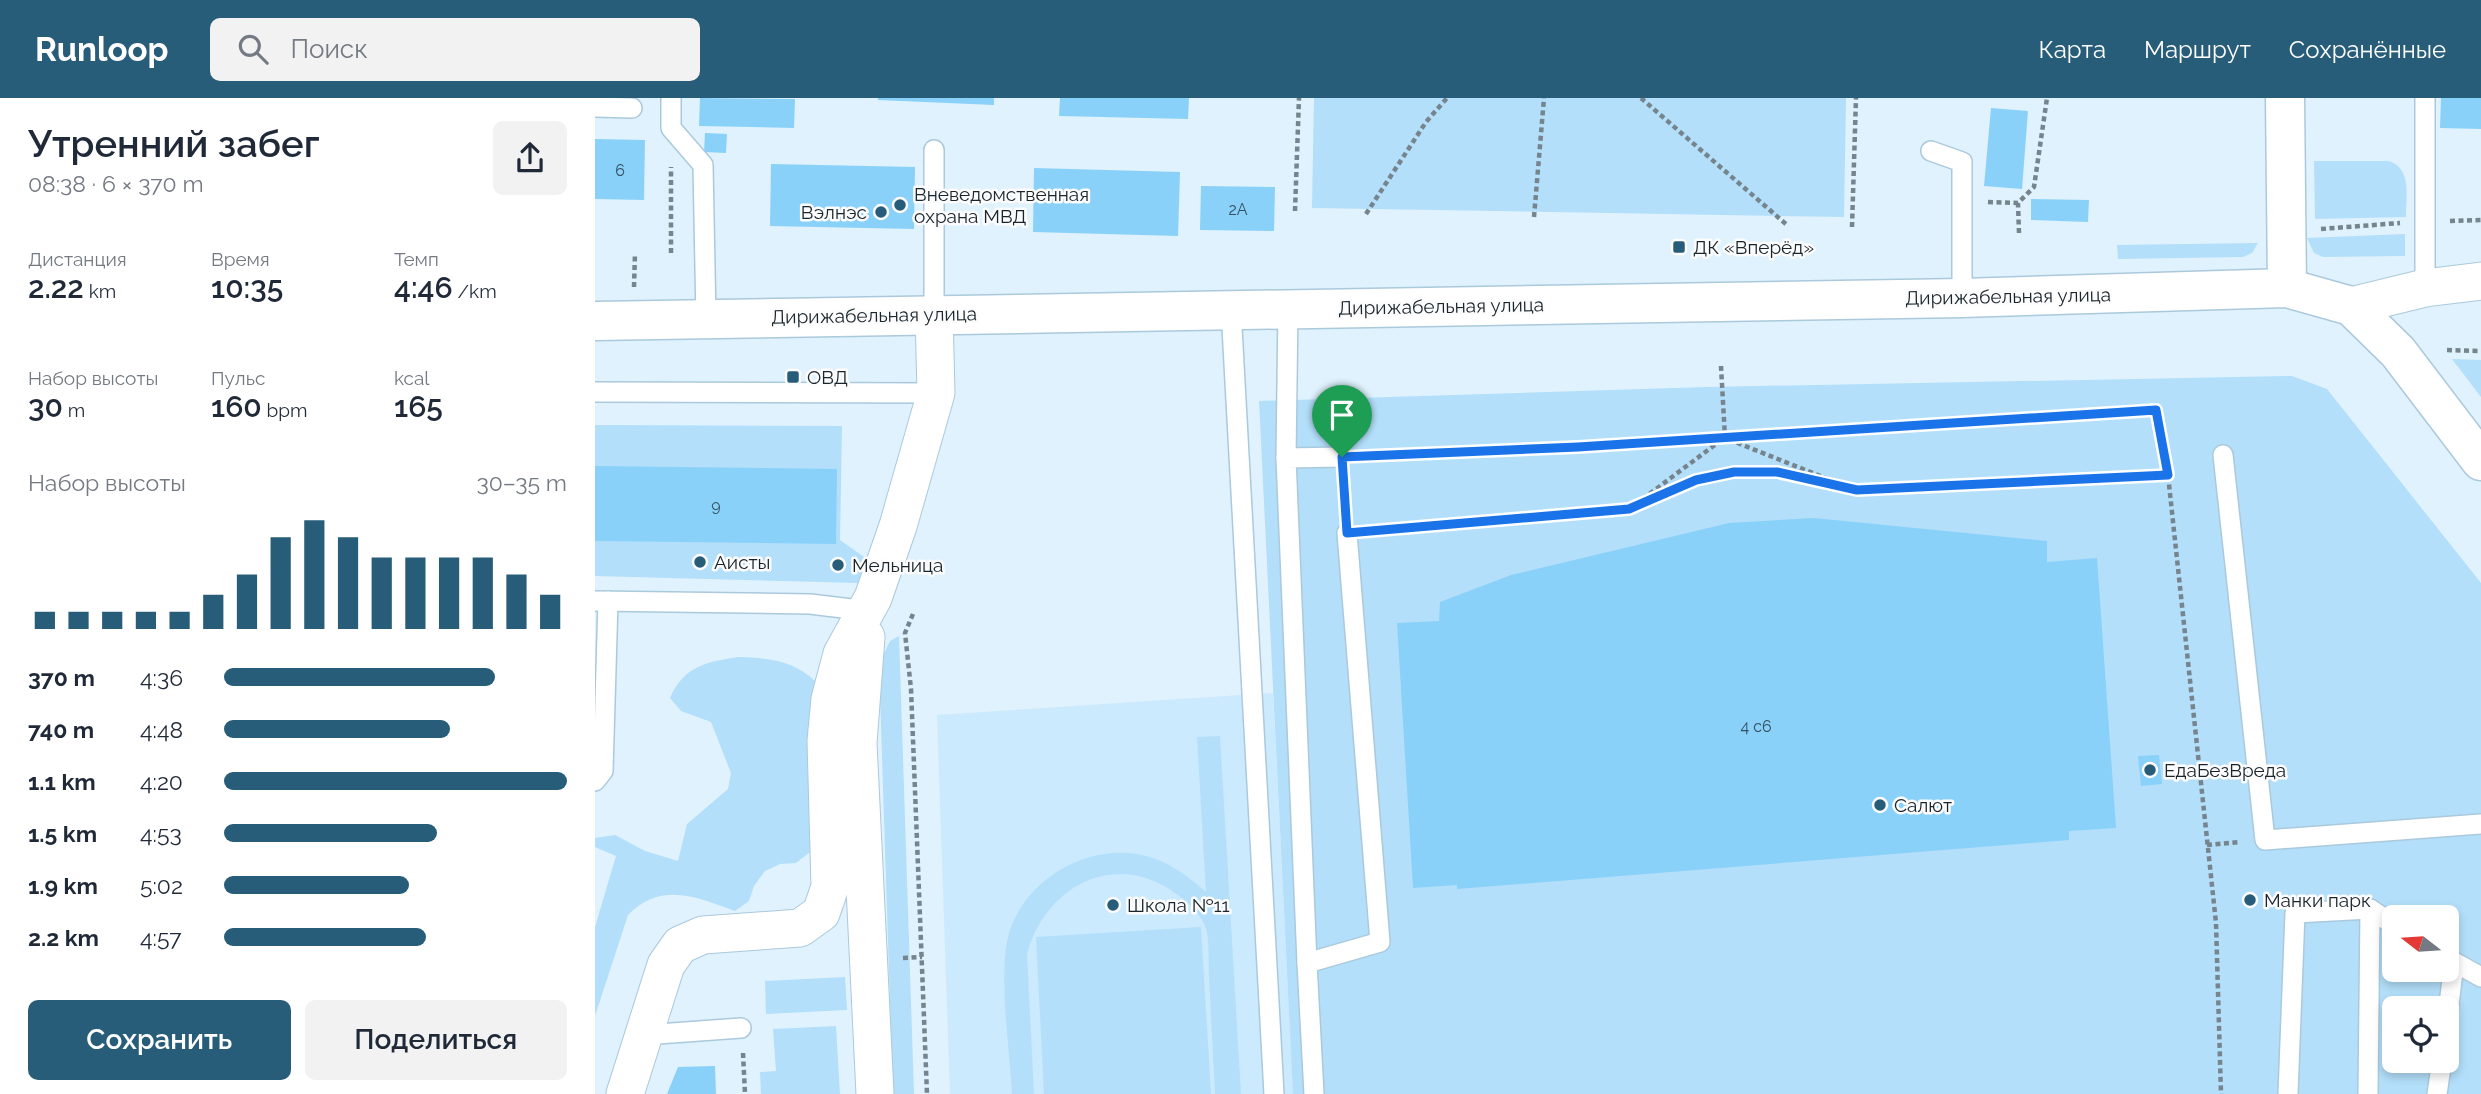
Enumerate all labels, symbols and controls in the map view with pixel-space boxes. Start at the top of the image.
search box [210,18,700,81]
text: Runloop [35,30,168,69]
icon: search [234,30,272,68]
text: Поиск [290,34,368,64]
text: Карта [2038,35,2106,64]
text: Маршрут [2144,35,2251,64]
text: Сохранённые [2289,35,2446,64]
text: Утренний забег [28,121,320,166]
button: share [493,121,567,195]
house number: 6 [615,161,625,180]
text: 08:38 · 6 × 370 m [28,170,204,197]
place label: Вневедомственная охрана МВД [914,183,1089,227]
marker: Вневедомственная охрана МВД [892,197,908,213]
house number: 2А [1228,200,1248,219]
place label: Вэлнэс [801,201,867,223]
marker: Вэлнэс [873,204,889,220]
place label: ДК «Вперёд» [1693,236,1814,258]
marker: ДК «Вперёд» [1671,239,1687,255]
text: Дистанция [28,248,127,270]
text: Время [211,248,270,270]
text: Темп [394,248,439,270]
text: 2.22 [28,270,84,305]
text: 10:35 [211,270,283,305]
text: 4:46 [394,270,453,305]
text: km [84,280,116,302]
text: /km [453,280,497,302]
street label: Дирижабельная улица [1905,283,2111,309]
street label: Дирижабельная улица [1338,293,1544,319]
street label: Дирижабельная улица [771,302,977,328]
place label: ОВД [807,366,848,388]
text: Набор высоты [28,367,158,389]
text: Пульс [211,367,265,389]
text: kcal [394,367,430,389]
marker: ОВД [785,369,801,385]
pin [1312,385,1372,457]
text: 30 [28,389,63,424]
text: 160 [211,389,262,424]
text: 165 [394,389,443,424]
icon: arrive [1323,396,1361,434]
text: m [63,399,85,421]
text: bpm [262,399,308,421]
text: Набор высоты [28,469,186,496]
text: 30–35 m [477,469,567,496]
house number: 9 [711,496,721,515]
place label: Аисты [714,551,771,573]
marker: Аисты [692,554,708,570]
place label: Мельница [852,554,943,576]
marker: Мельница [830,557,846,573]
text: 370 m [28,664,95,691]
text: 4:36 [140,664,183,691]
text: 740 m [28,716,94,743]
text: 4:48 [140,716,183,743]
house number: 4 с6 [1740,717,1772,736]
place label: ЕдаБезВреда [2164,759,2286,781]
marker: ЕдаБезВреда [2142,762,2158,778]
text: 1.1 km [28,768,96,795]
text: 4:20 [140,768,183,795]
place label: Салют [1894,794,1952,816]
marker: Салют [1872,797,1888,813]
text: 1.5 km [28,820,97,847]
text: 4:53 [140,820,182,847]
text: 1.9 km [28,872,98,899]
text: 5:02 [140,872,183,899]
place label: Манки парк [2264,889,2371,911]
marker: Манки парк [2242,892,2258,908]
place label: Школа №11 [1127,894,1230,916]
marker: Школа №11 [1105,897,1121,913]
north arrow [2382,905,2459,982]
map controls [2382,905,2459,1073]
text: 2.2 km [28,924,99,951]
text: 4:57 [140,924,182,951]
button: locate [2382,996,2459,1073]
button: Сохранить [28,1000,291,1080]
button: Поделиться [305,1000,567,1080]

